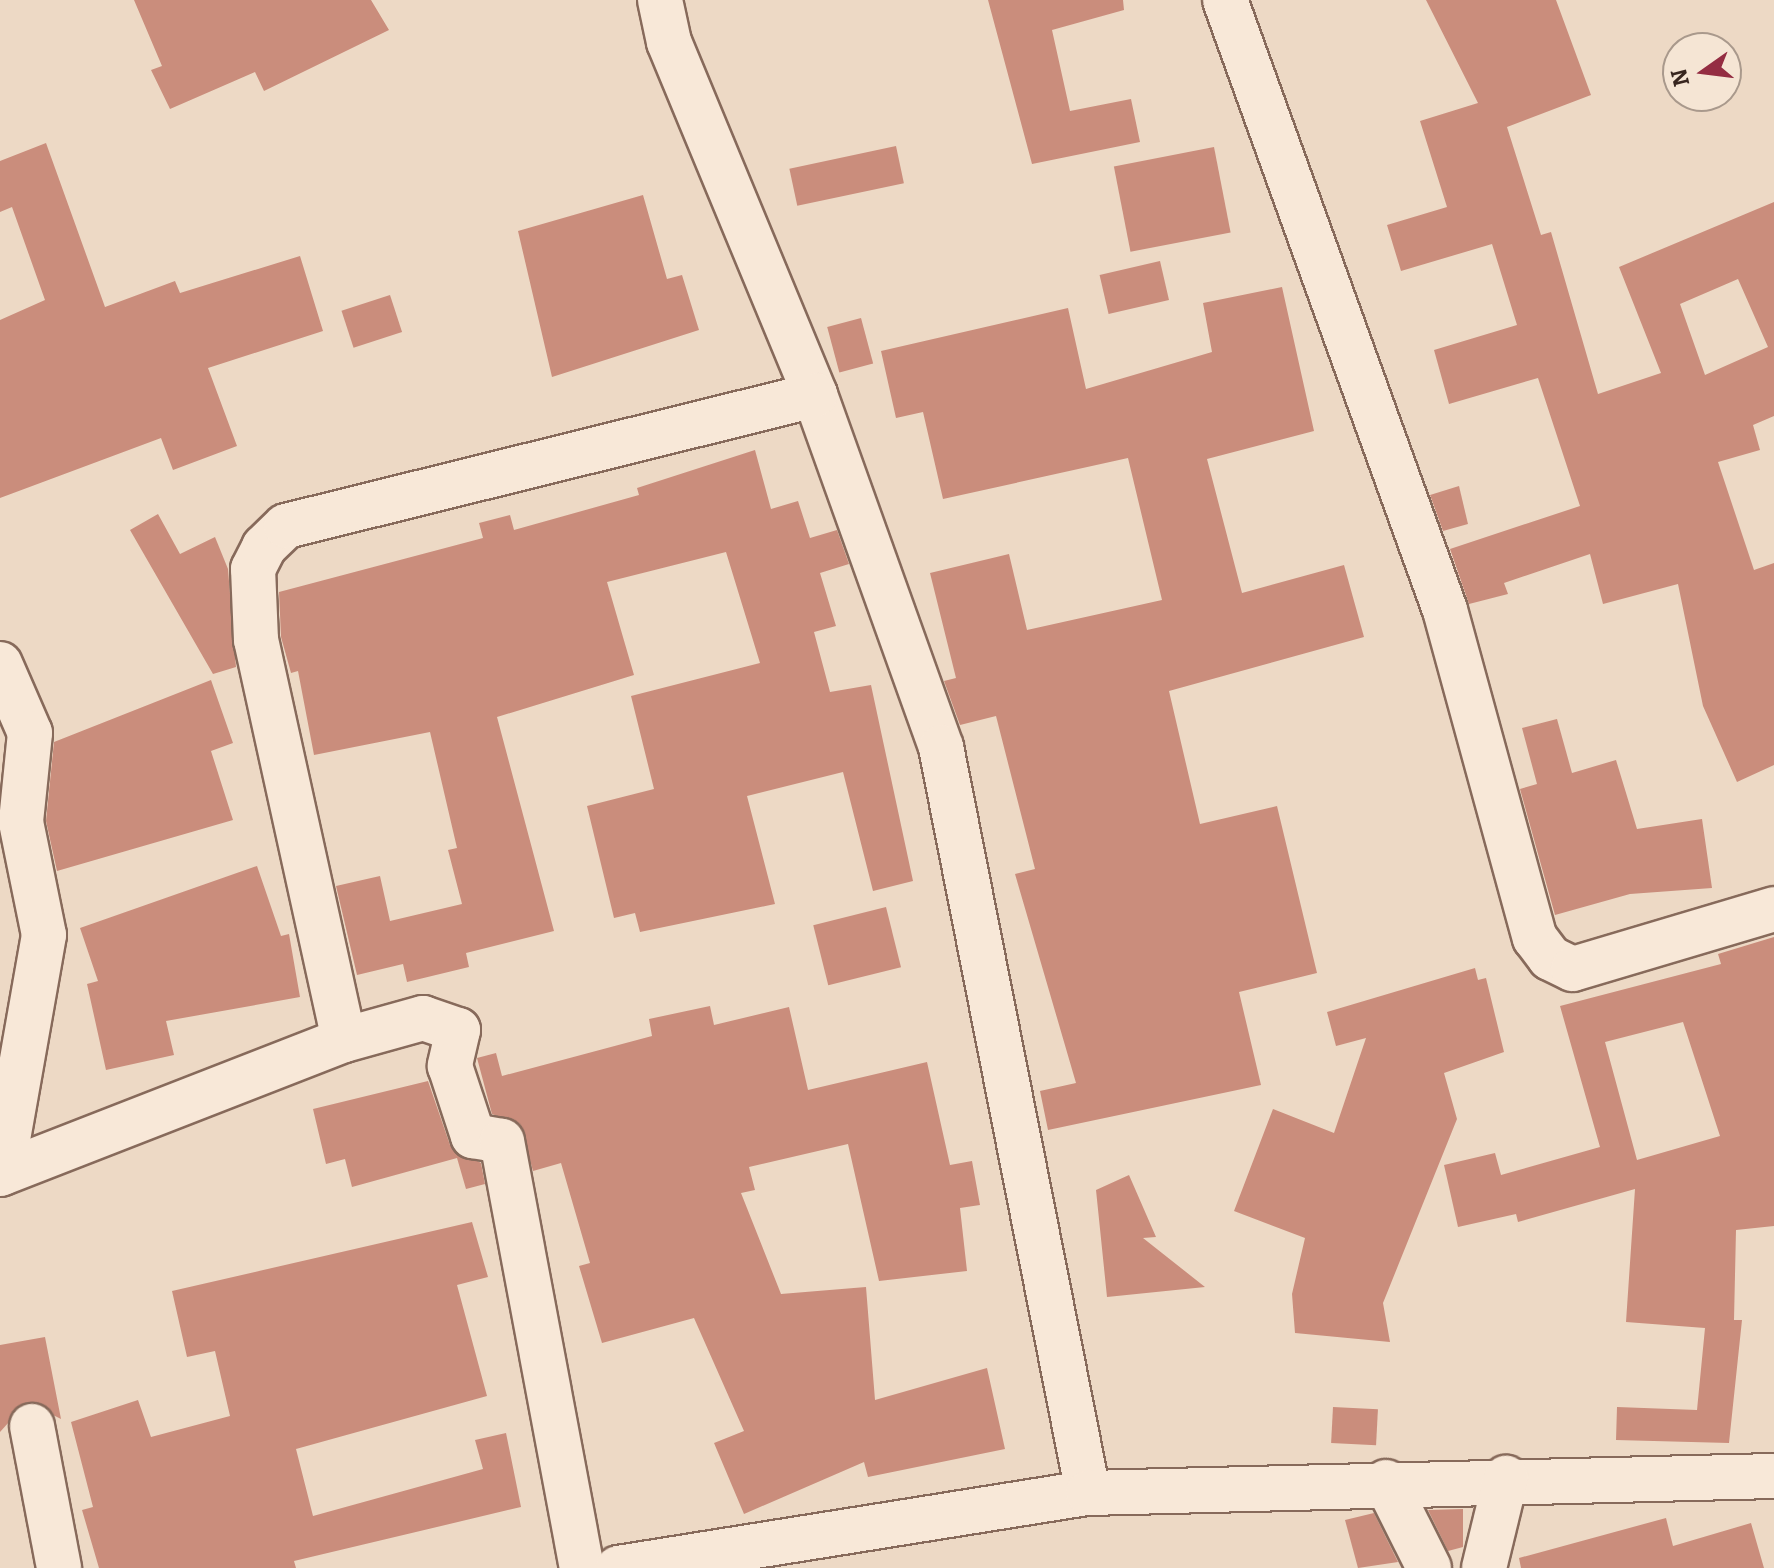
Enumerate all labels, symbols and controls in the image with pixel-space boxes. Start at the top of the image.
north arrow [1662,32,1742,112]
text: N [1665,66,1695,89]

